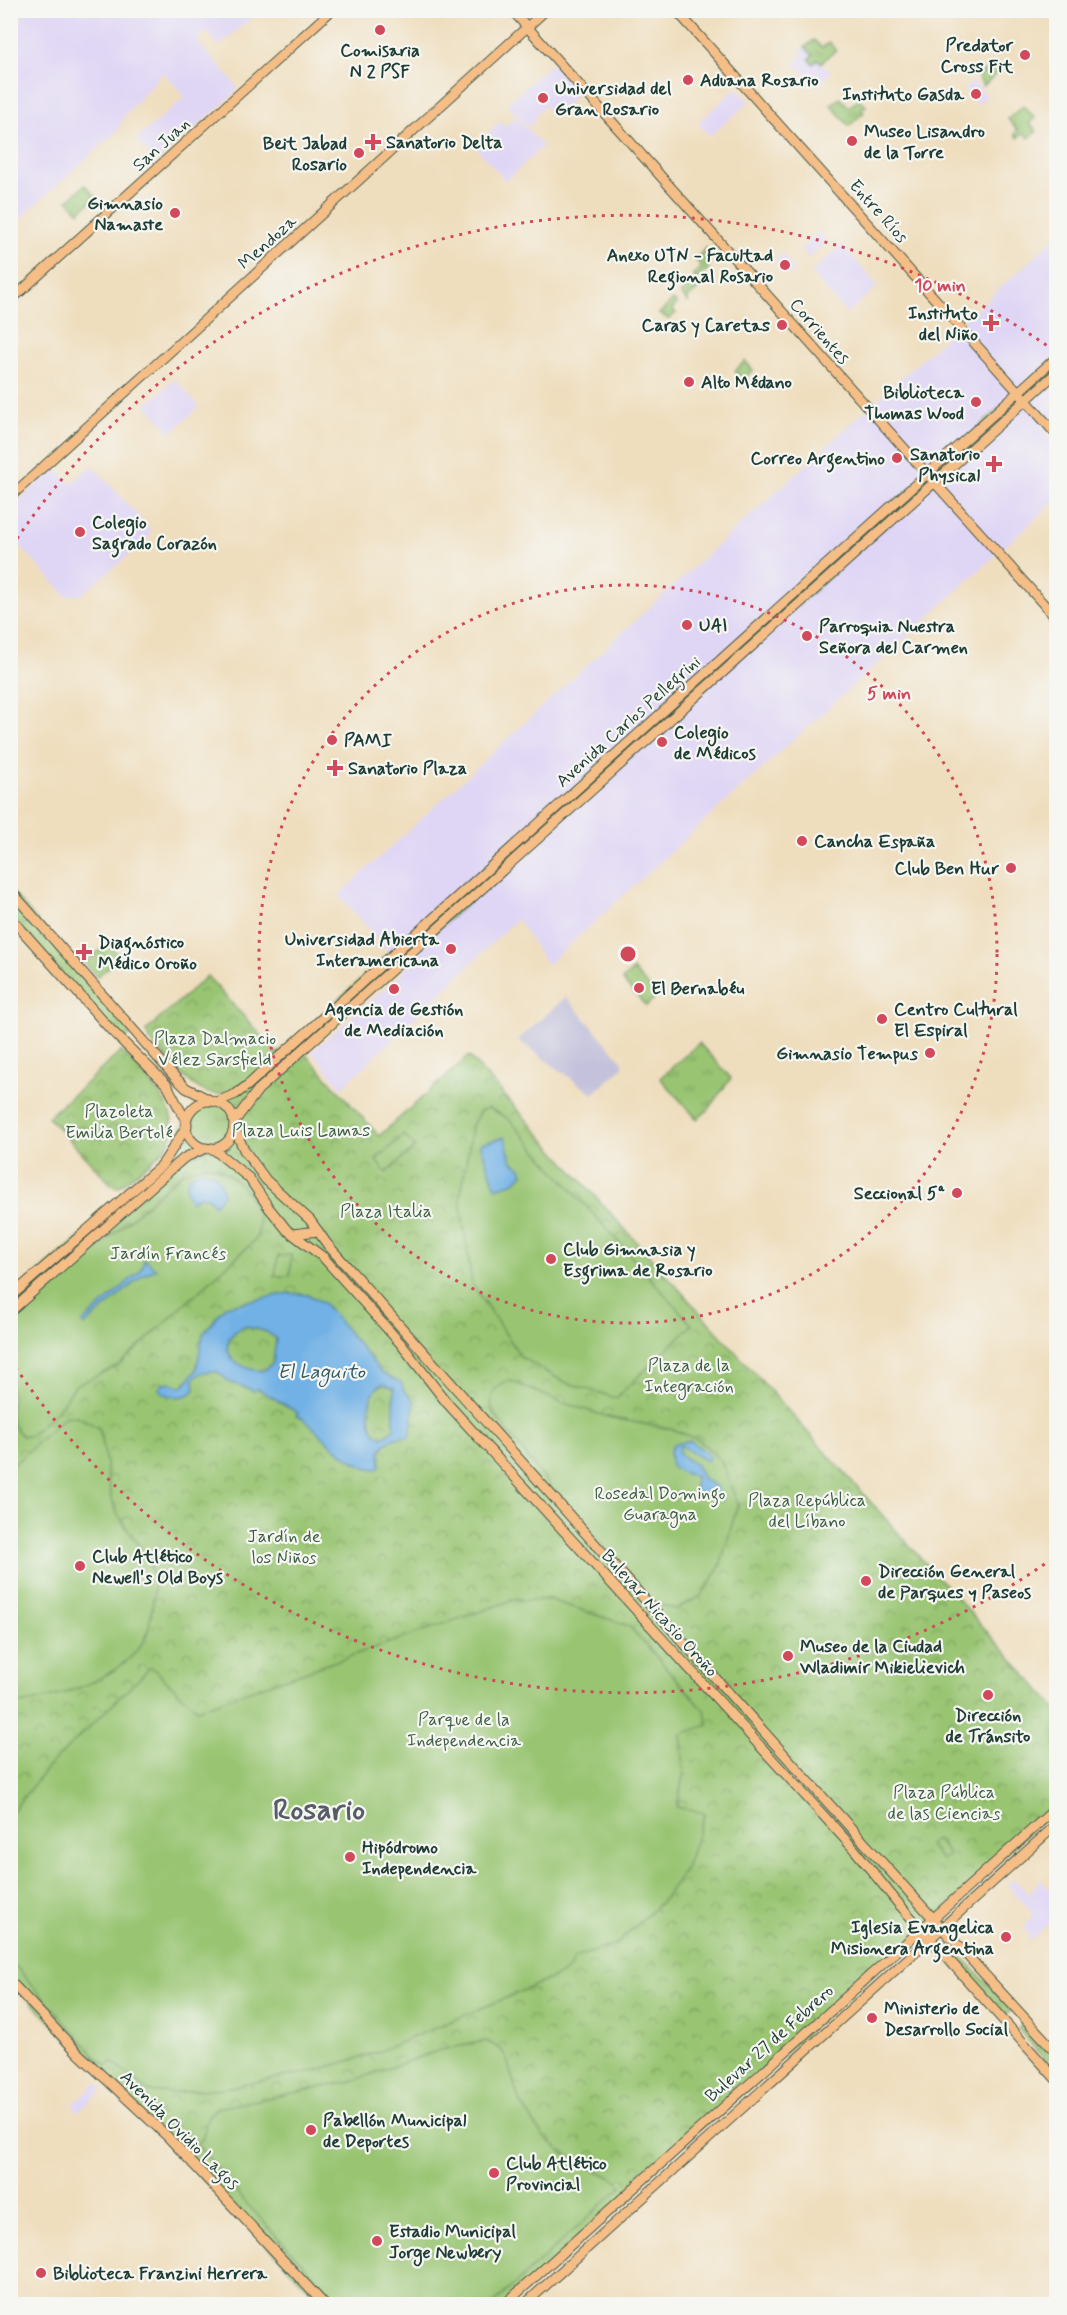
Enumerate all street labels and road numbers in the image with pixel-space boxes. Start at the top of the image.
street label: San Juan [128,112,196,177]
street label: Entre Ríos [843,175,913,249]
street label: Mendoza [233,210,302,275]
street label: Corrientes [784,293,855,370]
street label: Avenida Carlos Pellegrini [551,650,707,795]
street label: Bulevar Nicasio Oroño [595,1545,723,1683]
street label: Bulevar 27 de Febrero [700,1980,839,2108]
street label: Avenida Ovidio Lagos [113,2066,244,2197]

